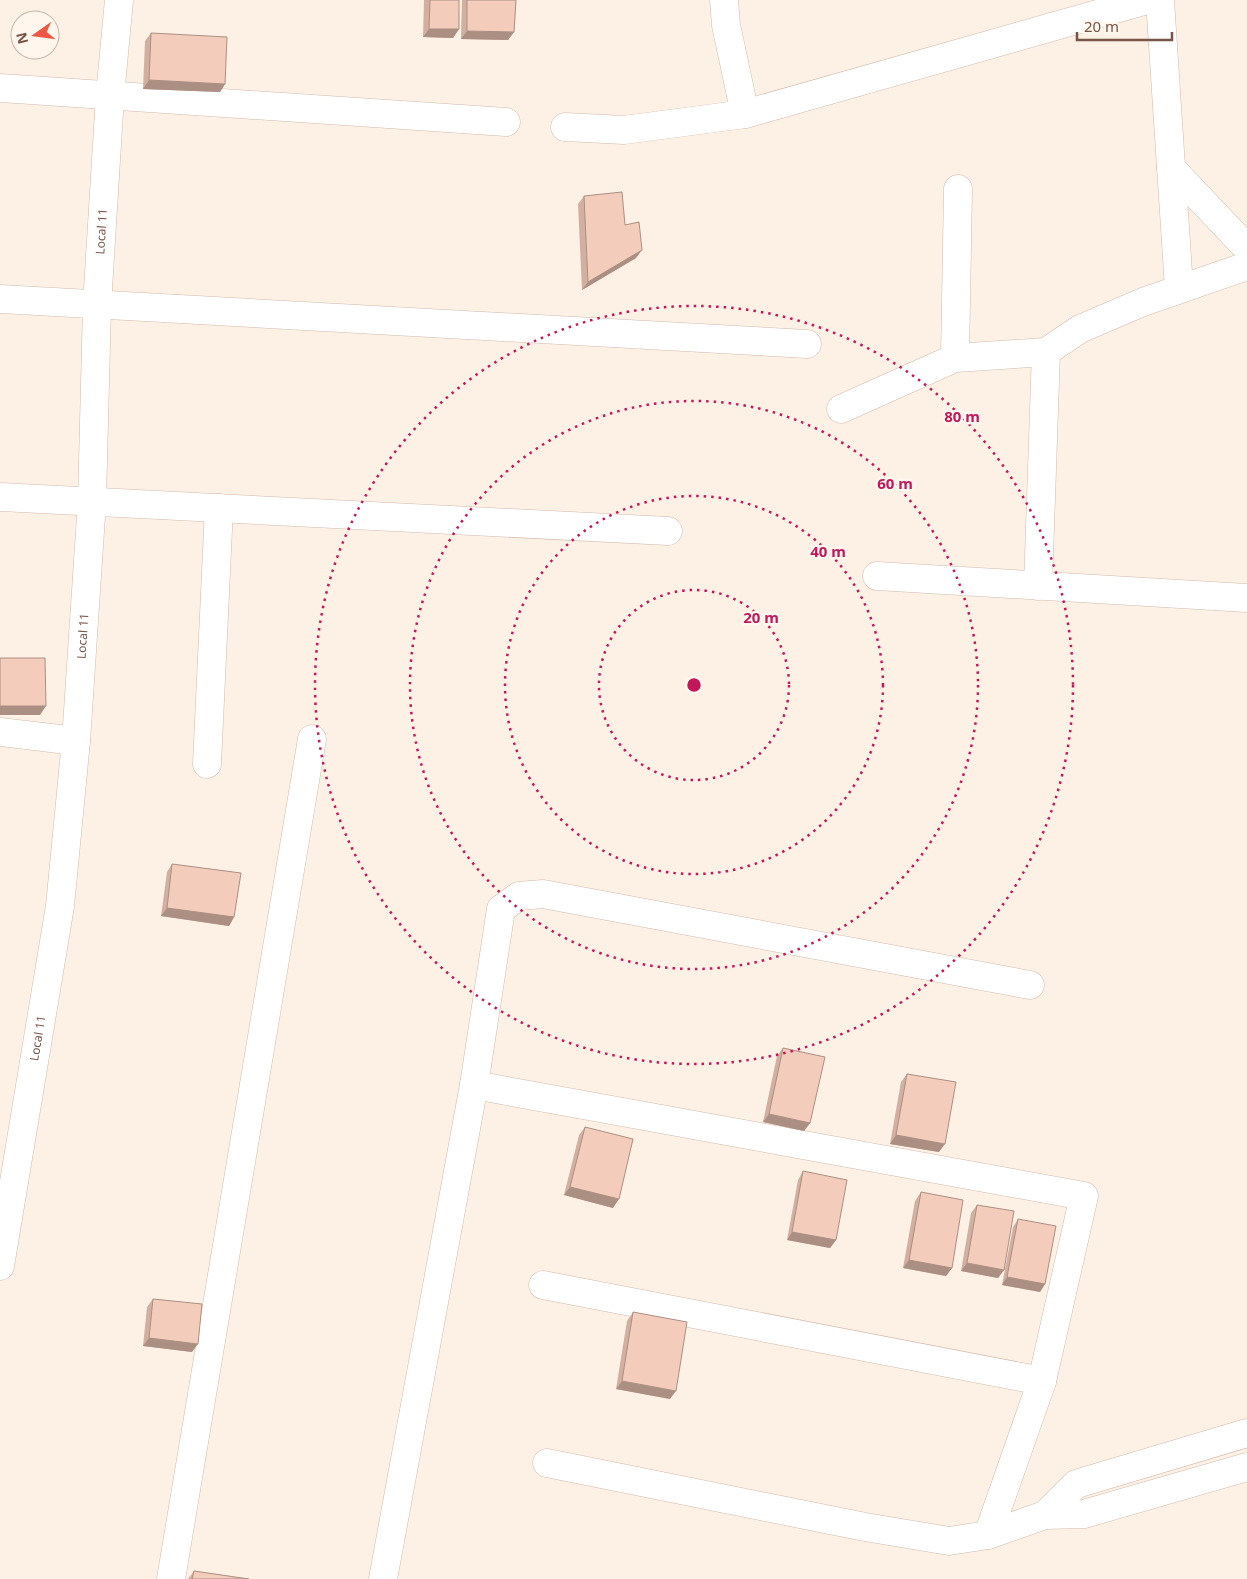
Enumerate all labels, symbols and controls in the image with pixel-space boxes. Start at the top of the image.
north arrow [10,10,60,60]
scale bar [1077,10,1172,42]
text: 20 m [1084,16,1119,36]
text: N [11,30,32,46]
street label: Local 11 [91,208,111,255]
text: 80 m [944,406,980,426]
text: 60 m [877,473,913,493]
text: 40 m [810,541,846,561]
text: 20 m [743,607,779,627]
street label: Local 11 [72,612,93,659]
centre of rings [685,676,703,694]
street label: Local 11 [25,1014,50,1062]

